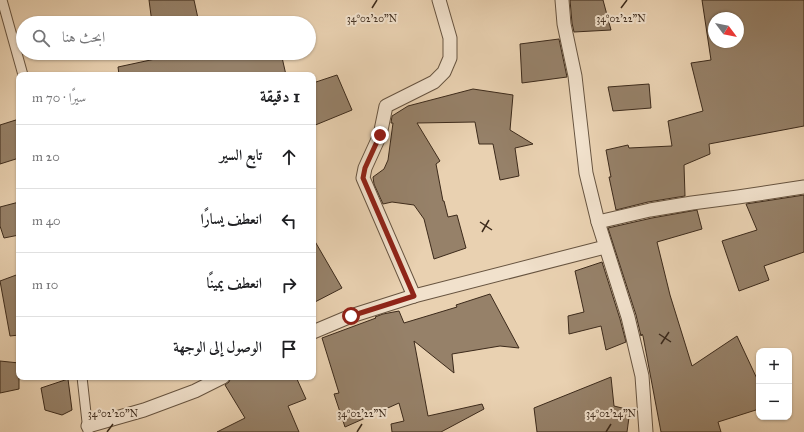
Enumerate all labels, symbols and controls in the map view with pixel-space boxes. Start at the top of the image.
north arrow [708,12,744,48]
text: 34°02'20"N [347,13,398,25]
text: 34°02'22"N [596,13,646,25]
search box [16,16,316,60]
icon: search [30,27,52,49]
text: ابحث هنا [62,28,105,46]
text: 1 دقيقة [260,86,300,107]
text: سيرًا · 70 m [32,90,86,106]
route end [371,126,389,144]
text: تابع السير [220,146,262,164]
icon: ahead [278,146,300,168]
text: 20 m [32,149,60,165]
text: انعطف يسارًا [200,210,262,228]
icon: left [278,210,300,232]
text: 40 m [32,213,61,229]
text: انعطف يمينًا [207,274,262,292]
icon: right [278,274,300,296]
text: 10 m [32,277,58,293]
route start [342,307,360,325]
text: الوصول إلى الوجهة [173,338,262,356]
icon: arrive [278,338,300,360]
map controls [756,348,792,420]
button: + [756,348,792,384]
button: − [756,384,792,420]
text: 34°02'20"N [88,408,139,420]
text: 34°02'22"N [337,408,387,420]
text: 34°02'24"N [586,408,637,420]

